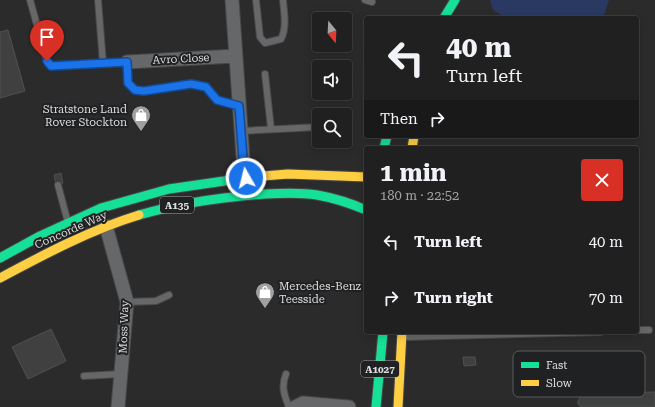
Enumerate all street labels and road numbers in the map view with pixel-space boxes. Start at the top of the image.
street label: Avro Close [152,51,210,67]
road number: A135 [160,197,194,213]
street label: Concorde Way [33,208,110,252]
street label: Moss Way [117,300,131,354]
road number: A1027 [361,361,399,377]

